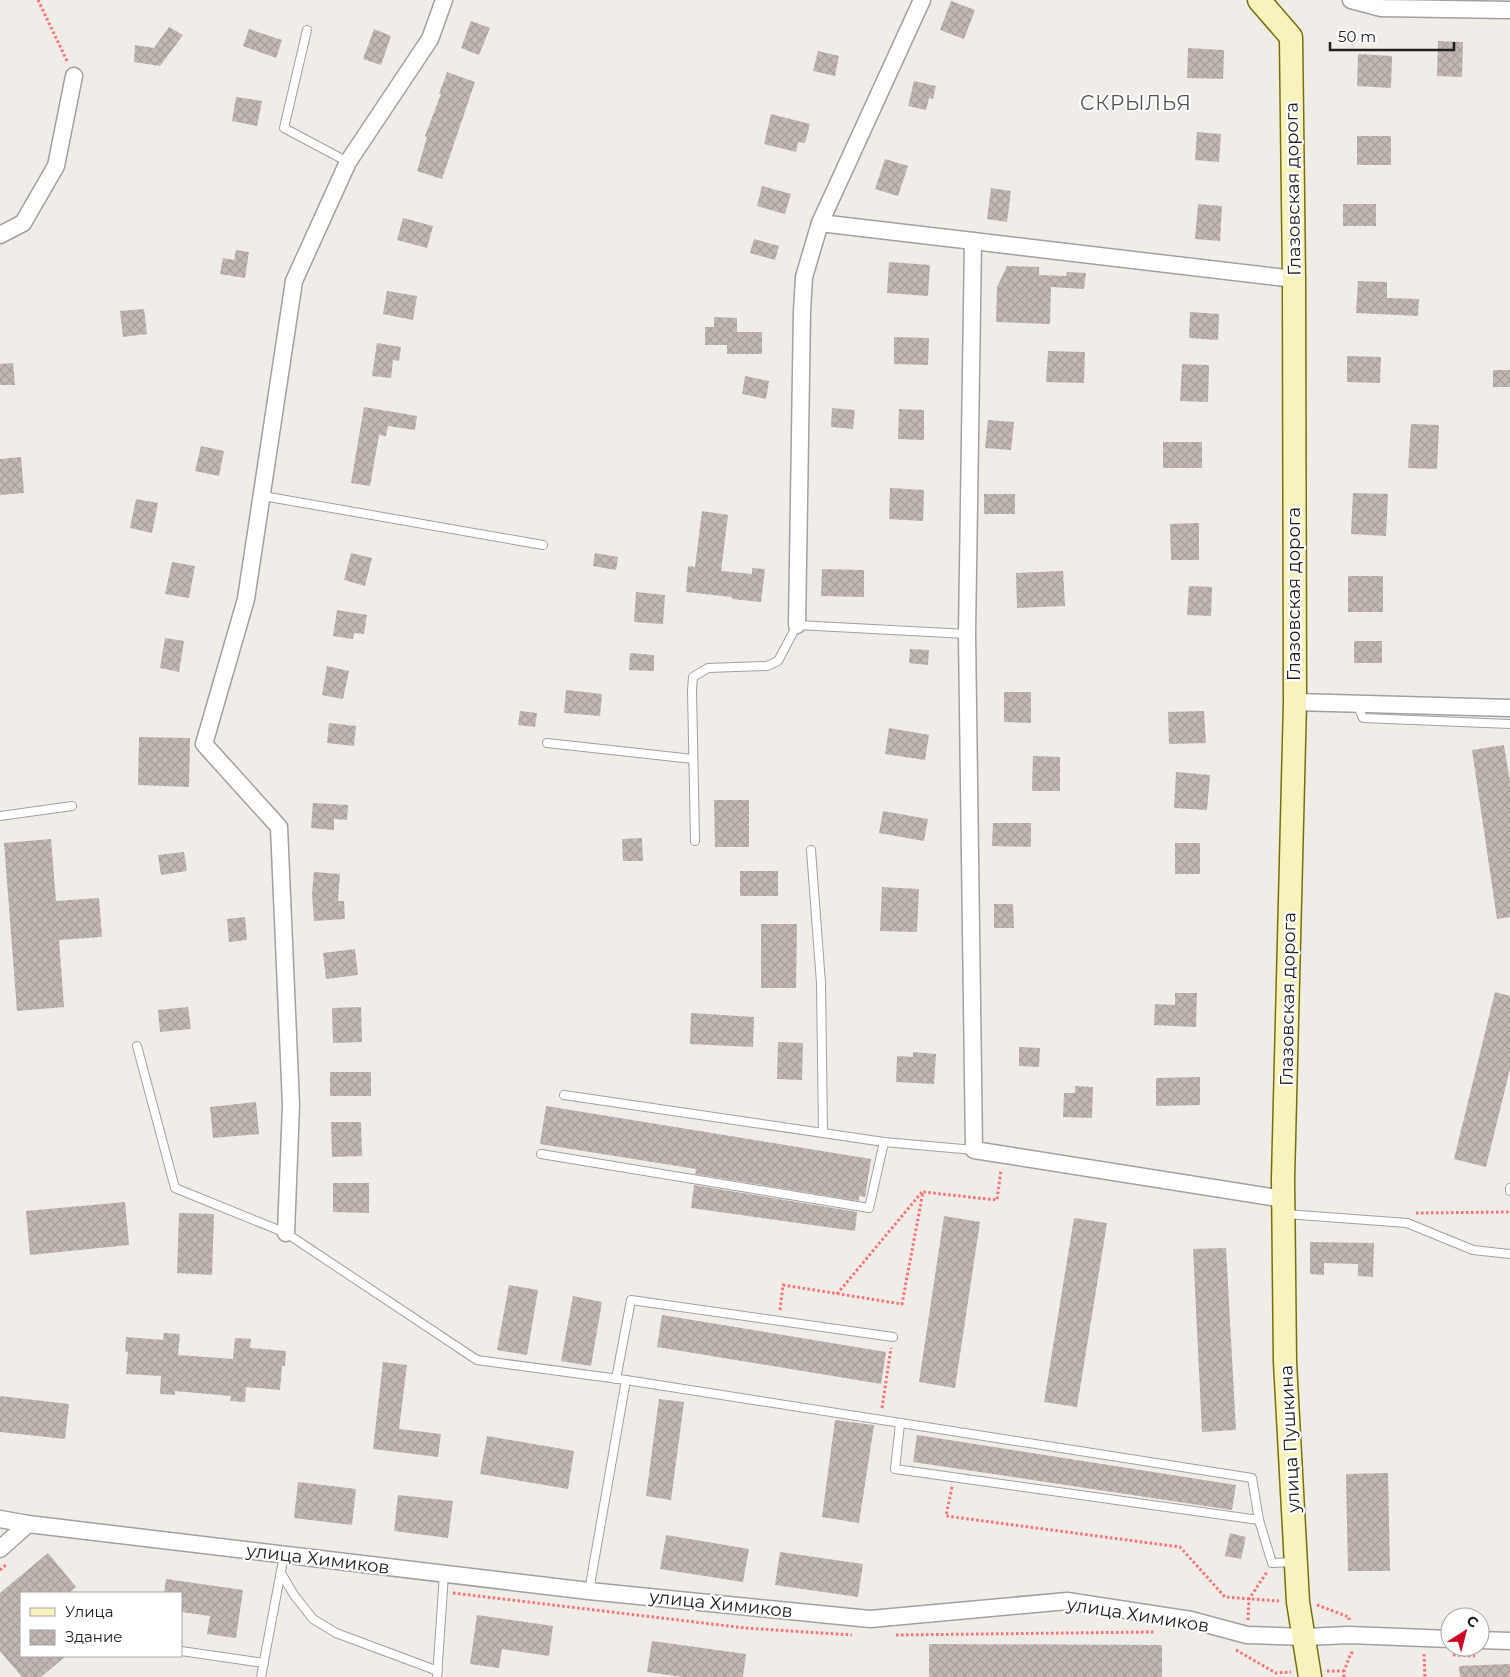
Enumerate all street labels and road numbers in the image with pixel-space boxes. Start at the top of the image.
street label: Глазовская дорога [1280,102,1306,276]
street label: Глазовская дорога [1283,507,1305,681]
street label: Глазовская дорога [1275,912,1301,1086]
street label: улица Пушкина [1275,1365,1305,1514]
street label: улица Химиков [244,1539,391,1579]
street label: улица Химиков [647,1585,794,1622]
street label: улица Химиков [1064,1593,1211,1637]

